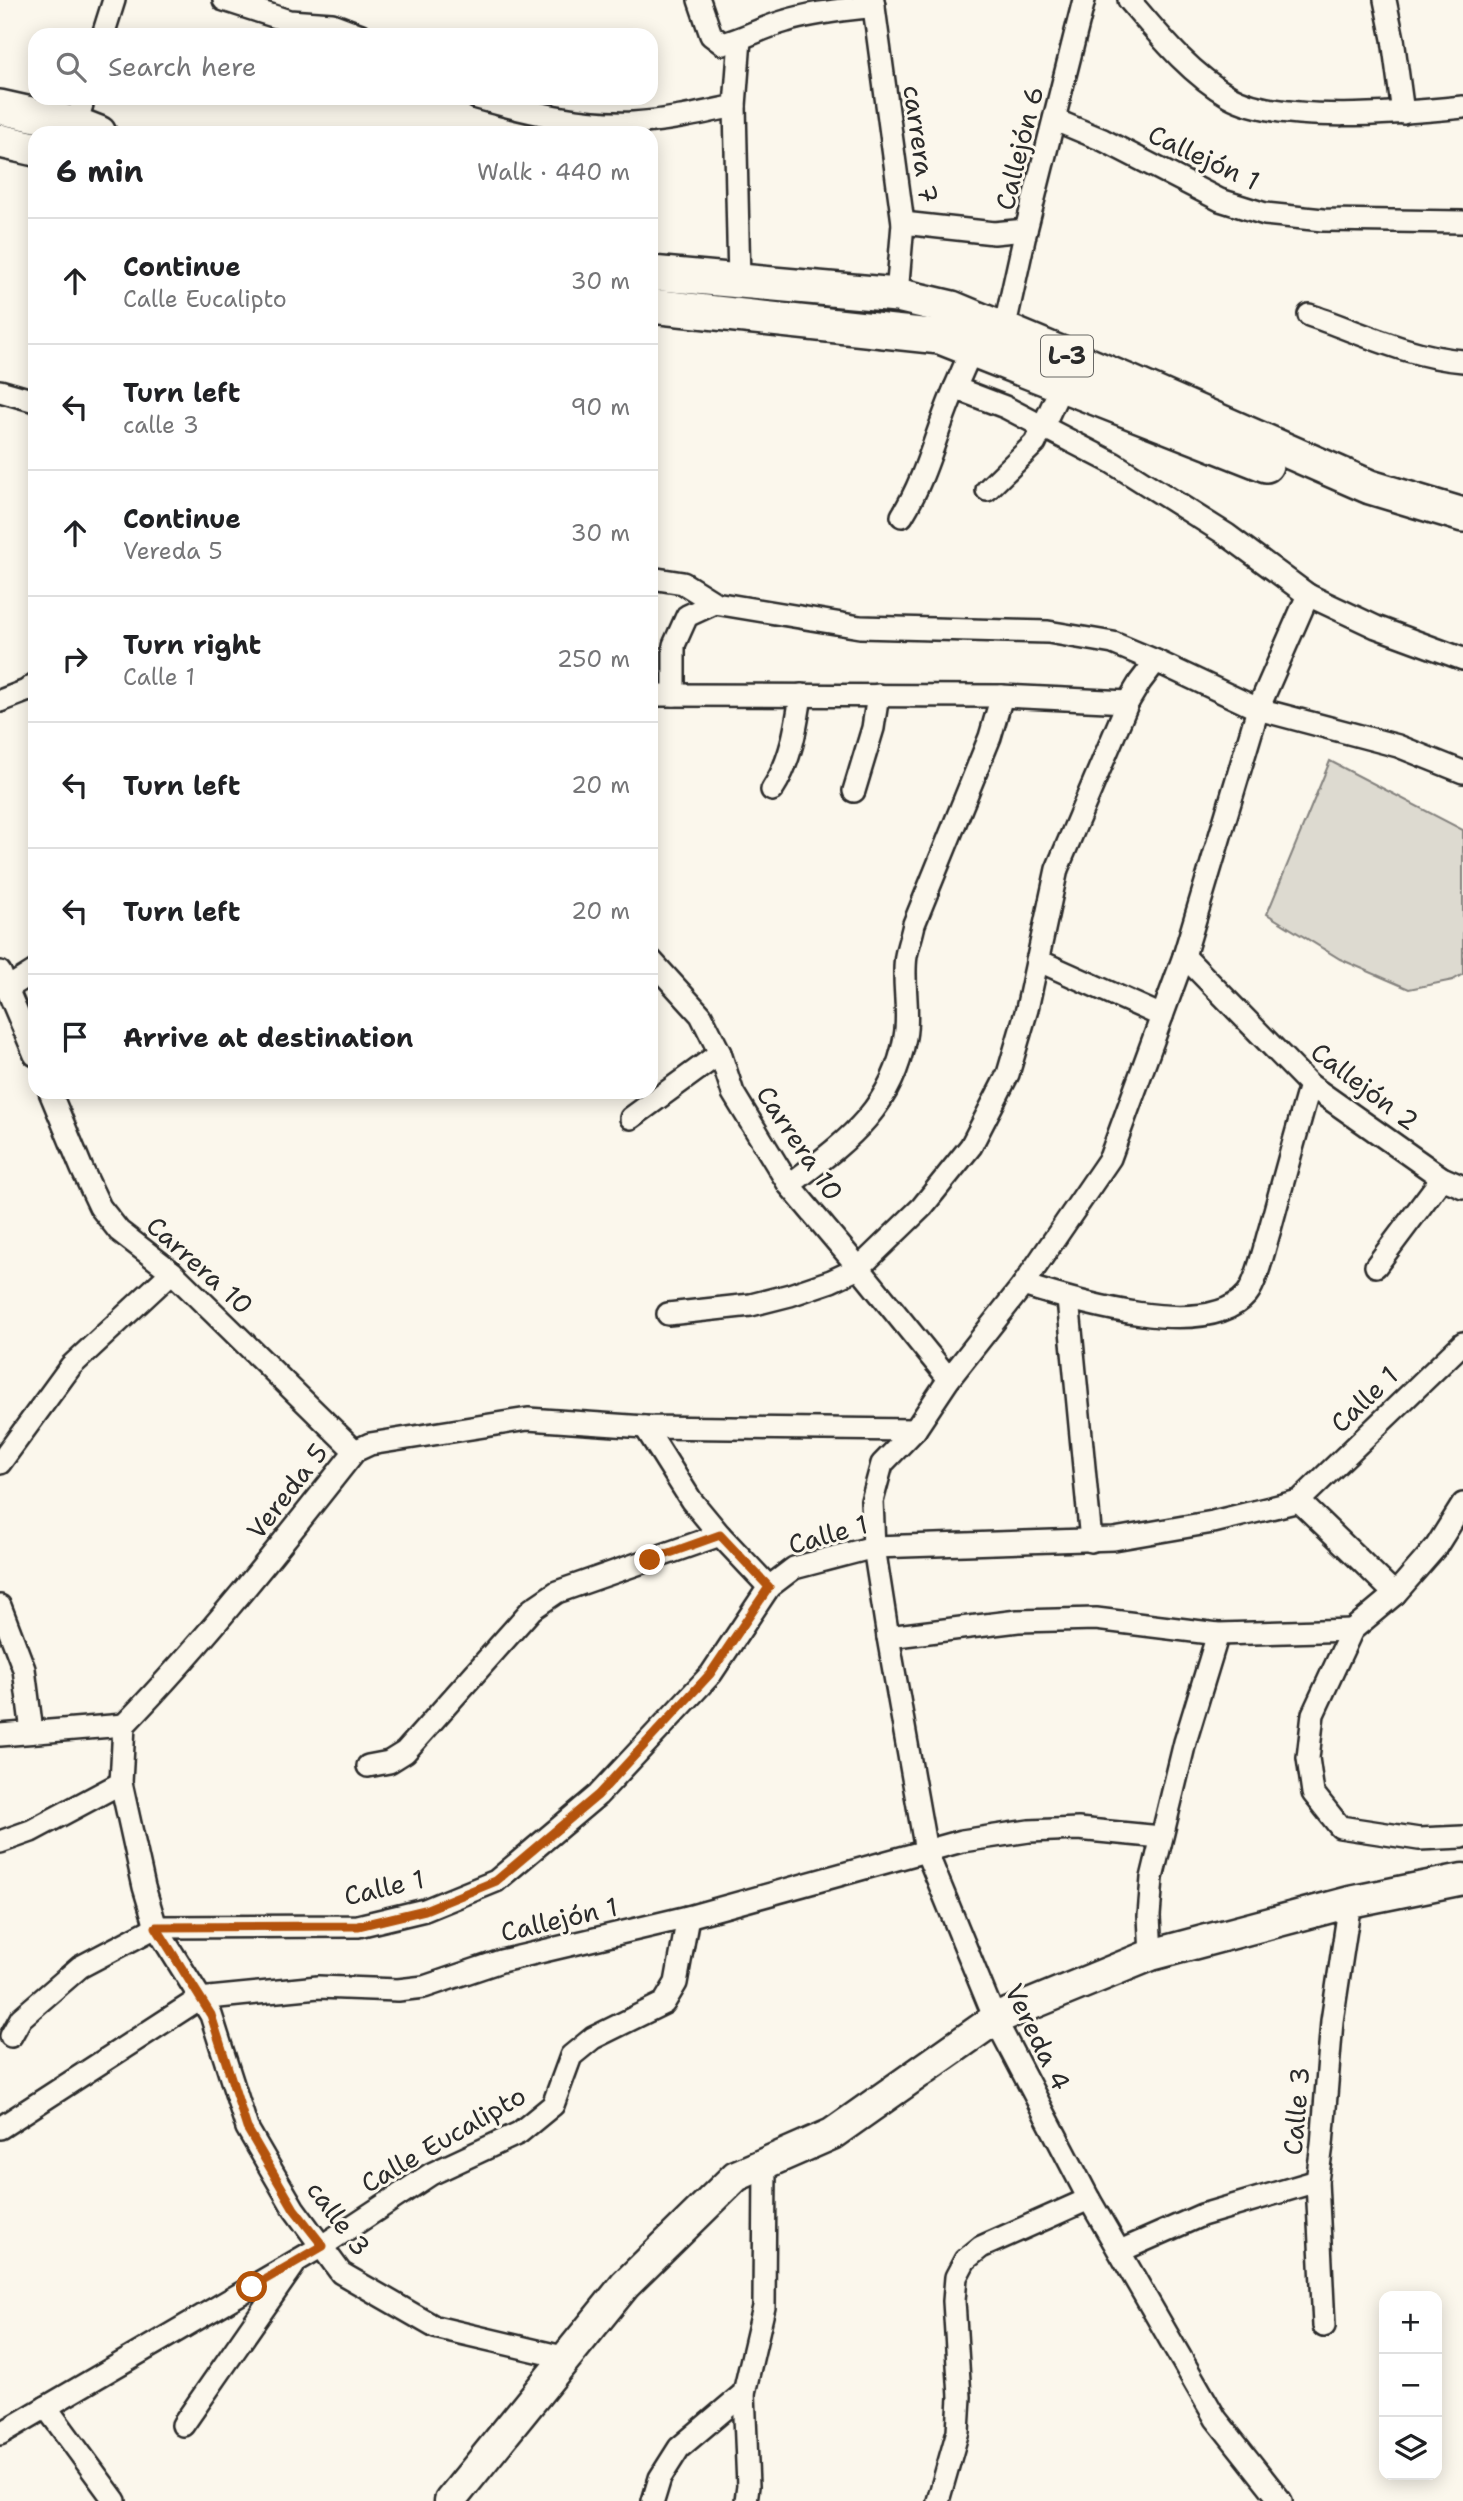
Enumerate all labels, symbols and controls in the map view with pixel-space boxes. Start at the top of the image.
search box [28,28,658,105]
icon: search [52,48,90,86]
text: Search here [108,49,257,84]
street label: Callejón 6 [987,82,1051,214]
street label: carrera 7 [895,83,947,205]
street label: Callejón 1 [1142,116,1266,198]
text: 6 min [56,151,143,192]
text: Walk · 440 m [477,157,630,187]
text: Continue [123,249,241,284]
icon: ahead [56,262,94,300]
text: 30 m [571,266,630,296]
text: Calle Eucalipto [123,284,287,314]
road number: L-3 [1041,335,1093,376]
text: Turn left [123,375,240,410]
icon: left [56,388,94,426]
text: 90 m [570,392,630,422]
text: calle 3 [123,410,199,440]
text: Continue [123,501,241,536]
icon: ahead [56,514,94,552]
text: 30 m [571,518,630,548]
text: Vereda 5 [123,536,223,566]
text: Turn right [123,627,261,662]
icon: right [56,640,94,678]
text: 250 m [557,644,630,674]
text: Calle 1 [123,662,195,692]
icon: left [56,766,94,804]
text: Turn left [123,768,240,803]
text: 20 m [571,770,630,800]
icon: left [56,892,94,930]
text: Turn left [123,894,240,929]
text: 20 m [571,896,630,926]
icon: arrive [56,1018,94,1056]
text: Arrive at destination [123,1020,413,1055]
street label: Callejón 2 [1304,1034,1426,1138]
street label: Carrera 10 [749,1079,851,1207]
street label: Carrera 10 [139,1208,261,1322]
street label: Calle 1 [1323,1358,1405,1440]
street label: Vereda 5 [239,1436,335,1546]
street label: Calle 1 [784,1506,872,1562]
route end [634,1544,665,1575]
street label: Calle 1 [340,1861,428,1913]
street label: Callejón 1 [497,1889,621,1949]
street label: Vereda 4 [997,1978,1079,2096]
street label: Calle 3 [1275,2065,1317,2157]
street label: Calle Eucalipto [354,2078,532,2200]
street label: calle 3 [299,2173,379,2263]
route start [236,2271,267,2302]
map controls [1379,2291,1442,2480]
button: + [1379,2291,1442,2354]
button: − [1379,2354,1442,2417]
button: layers [1379,2417,1442,2480]

